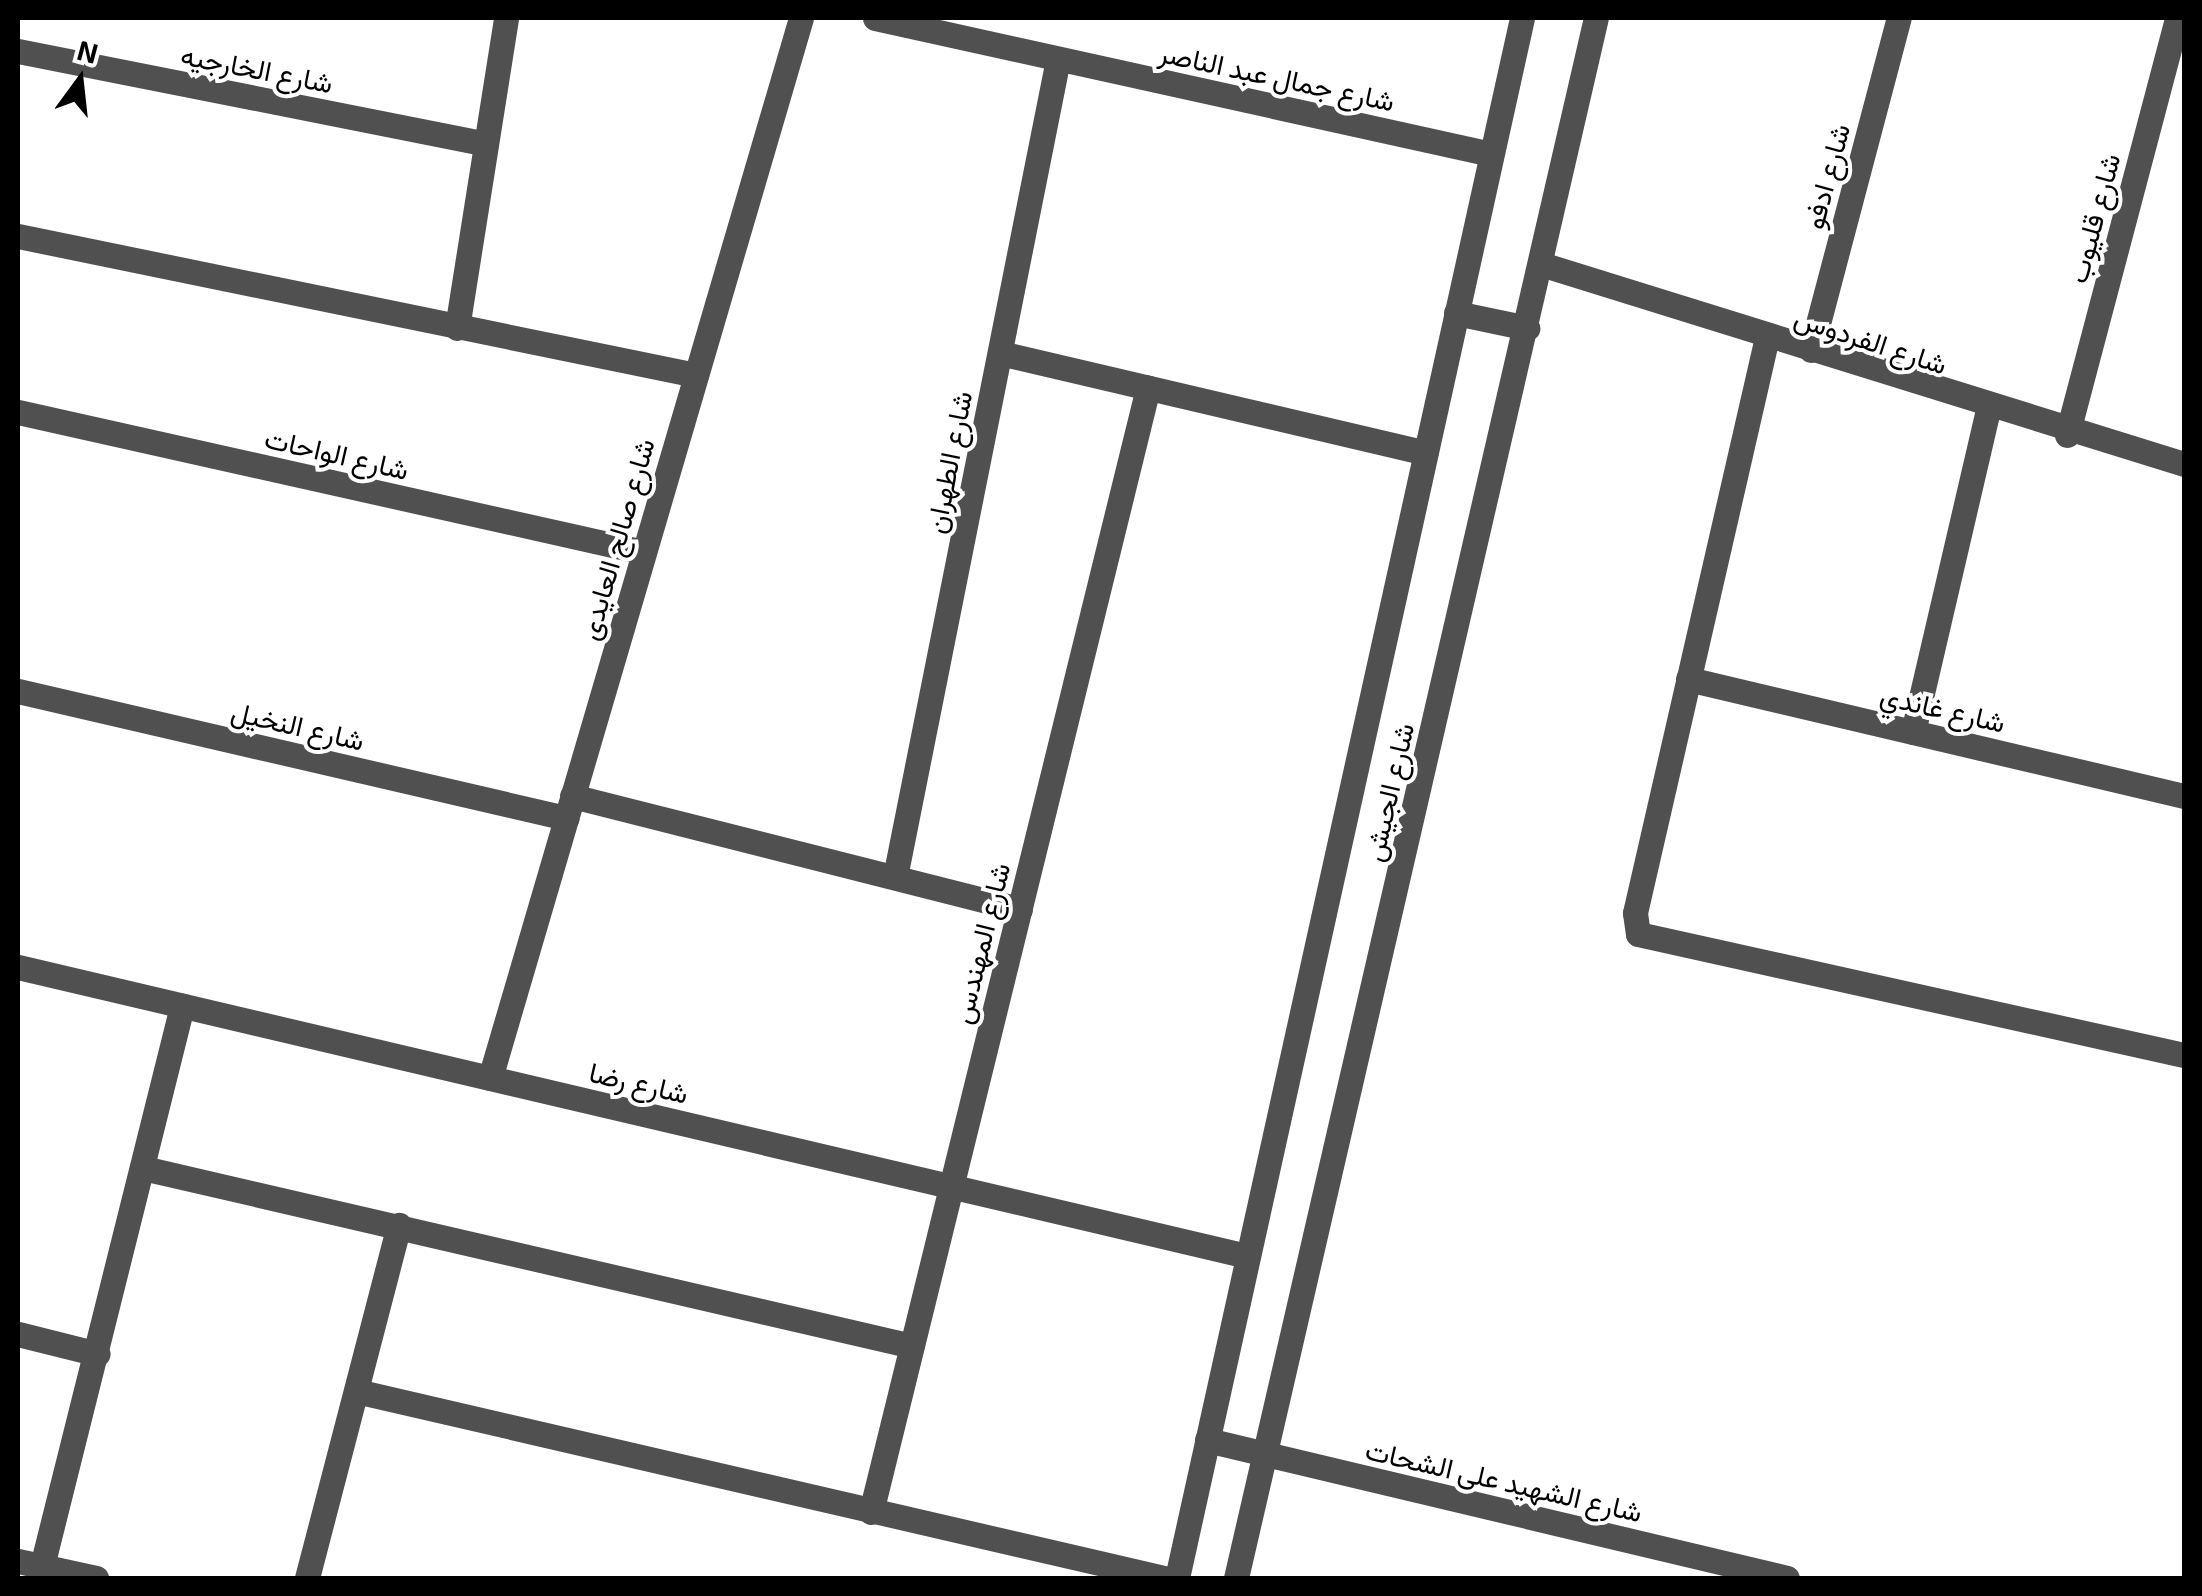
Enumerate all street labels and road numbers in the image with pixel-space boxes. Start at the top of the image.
street label: شارع جمال عبد الناصر [1156,35,1398,117]
street label: شارع الخارجيه [178,37,336,99]
street label: شارع ادفو [1796,120,1856,232]
street label: شارع قليوب [2060,149,2126,287]
street label: شارع الفردوس [1790,300,1952,380]
street label: شارع الطهران [918,388,978,536]
street label: شارع الواحات [262,420,412,486]
street label: شارع صالح العايدى [571,434,661,644]
street label: شارع غاندي [1877,677,2009,739]
street label: شارع النخيل [228,693,368,757]
street label: شارع الجيش [1356,720,1420,864]
street label: شارع المهندس [944,859,1016,1027]
street label: شارع رضا [586,1054,692,1110]
street label: شارع الشهيد على الشحات [1362,1432,1646,1528]

